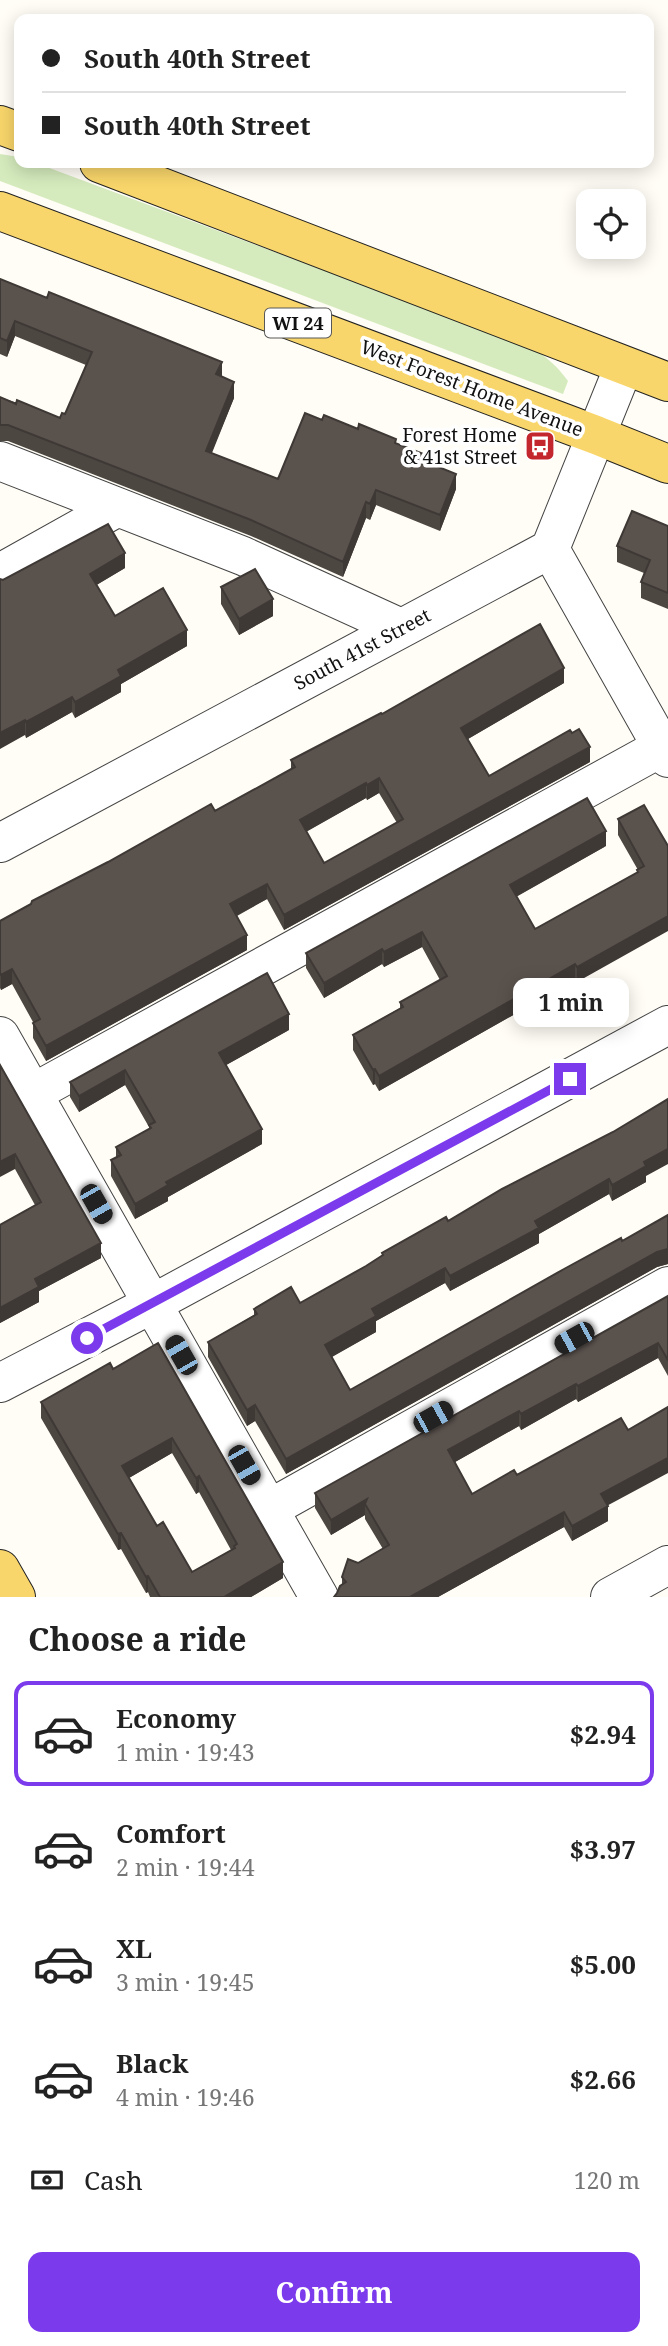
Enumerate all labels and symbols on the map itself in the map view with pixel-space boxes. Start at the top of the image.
road number: WI 24 [265,309,331,338]
street label: West Forest Home Avenue [357,333,587,443]
place label: Forest Home & 41st Street [402,422,517,470]
bus stop icon: Forest Home & 41st Street [523,429,557,463]
street label: South 41st Street [289,602,435,696]
callout: 1 min [512,978,628,1026]
route end [554,1063,586,1095]
car [77,1181,116,1227]
car [551,1319,598,1357]
route start [71,1322,103,1354]
car [162,1332,201,1378]
car [410,1398,457,1436]
car [225,1442,264,1488]

